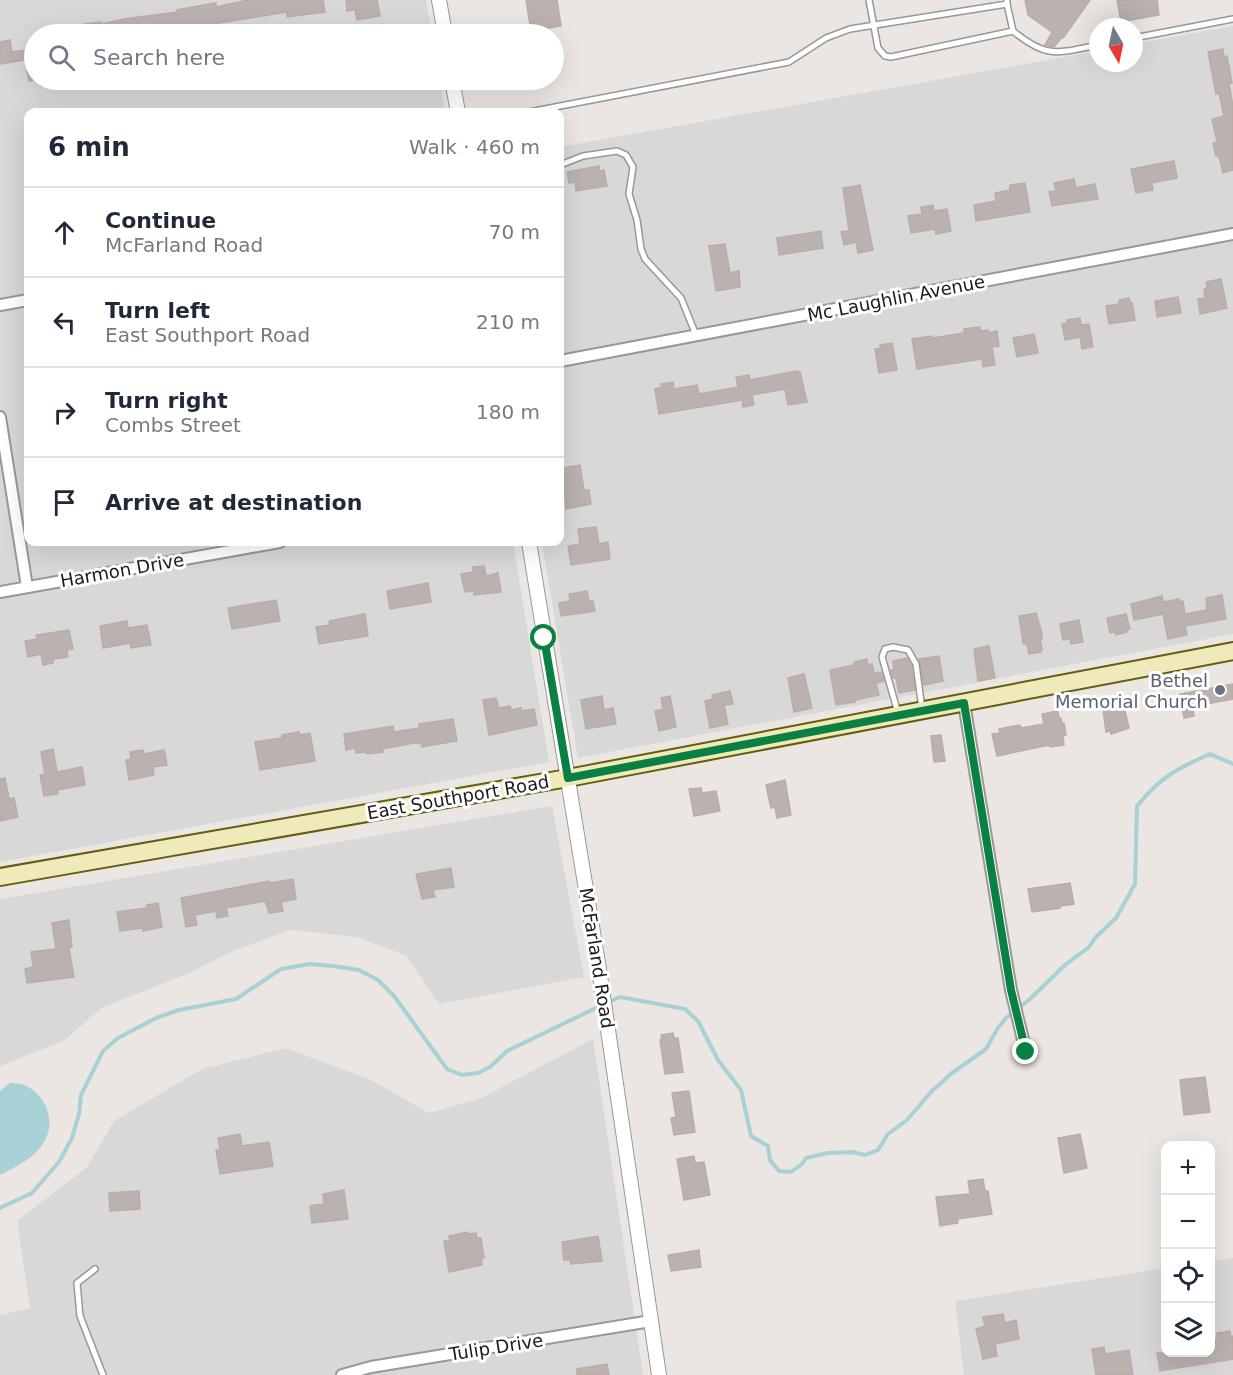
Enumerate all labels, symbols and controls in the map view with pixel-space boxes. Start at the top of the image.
north arrow [1089,18,1143,72]
search box [24,24,564,90]
icon: search [45,41,78,74]
text: Search here [93,45,225,70]
text: 6 min [48,132,130,162]
text: Walk · 460 m [409,135,540,159]
text: Continue [105,208,216,233]
icon: ahead [48,216,81,249]
text: 70 m [489,220,540,244]
text: McFarland Road [105,233,263,257]
street label: Mc Laughlin Avenue [805,270,987,326]
text: Turn left [105,298,210,323]
icon: left [48,306,81,339]
text: 210 m [476,310,540,334]
text: East Southport Road [105,323,310,347]
text: Turn right [105,388,228,413]
icon: right [48,396,81,429]
text: 180 m [476,400,540,424]
text: Combs Street [105,413,241,437]
icon: arrive [48,486,81,519]
text: Arrive at destination [105,490,362,515]
street label: Harmon Drive [58,549,186,591]
route start [530,624,556,650]
place label: Bethel Memorial Church [1055,670,1208,712]
marker: Bethel Memorial Church [1213,683,1227,697]
street label: East Southport Road [365,771,551,823]
street label: McFarland Road [575,886,619,1030]
route end [1012,1038,1038,1064]
map controls [1161,1141,1215,1357]
button: + [1161,1141,1215,1195]
button: − [1161,1195,1215,1249]
button: locate [1161,1249,1215,1303]
button: layers [1161,1303,1215,1357]
street label: Tulip Drive [447,1329,544,1365]

